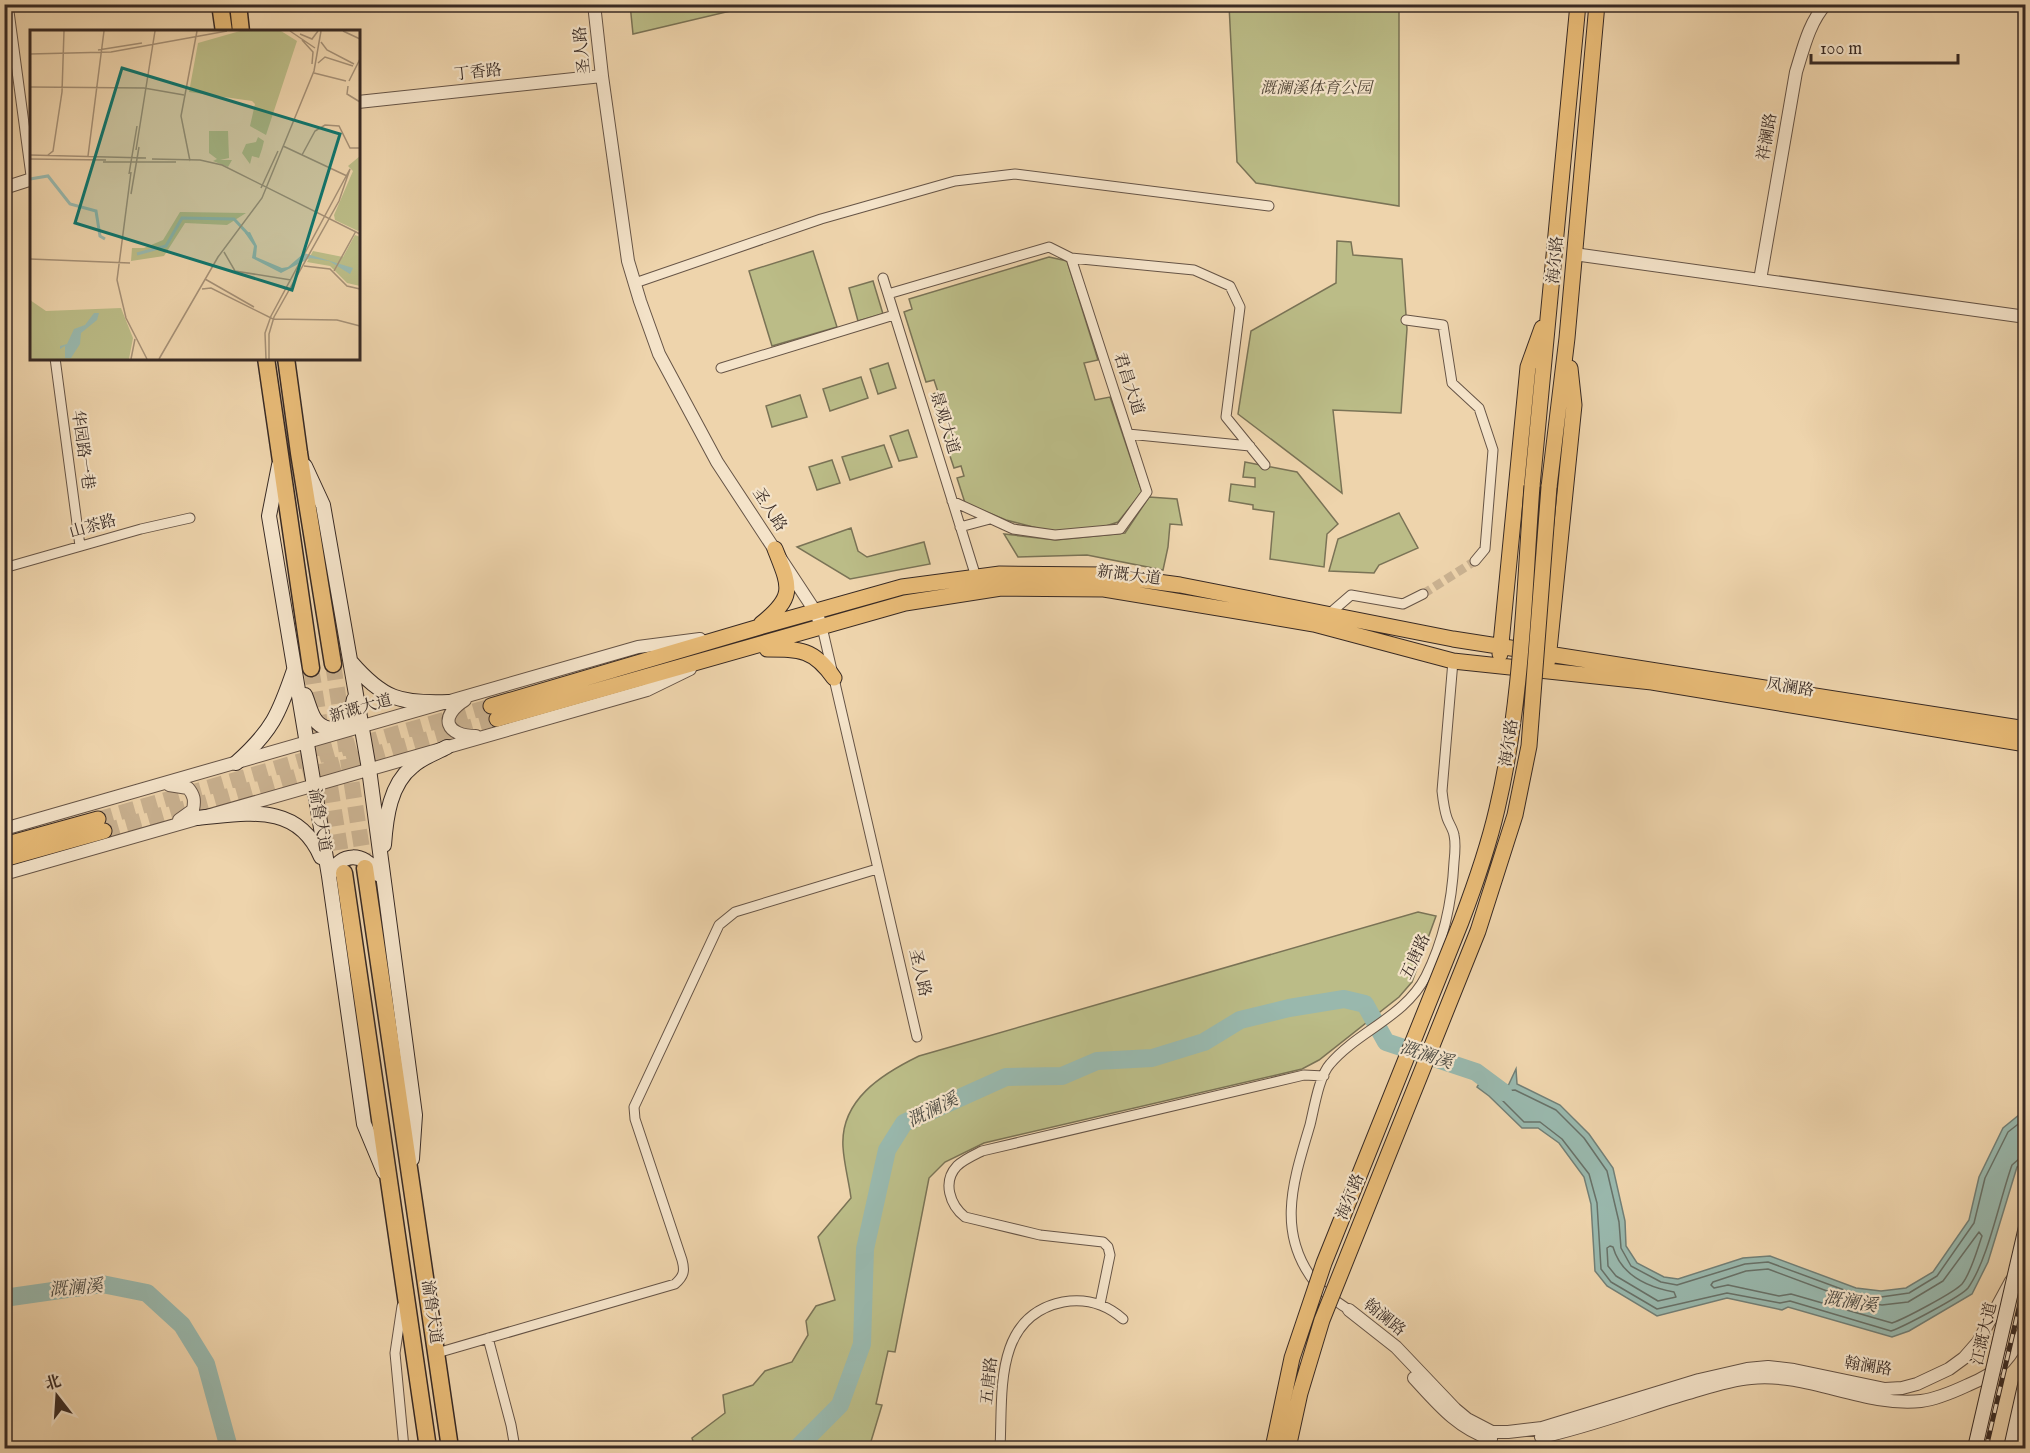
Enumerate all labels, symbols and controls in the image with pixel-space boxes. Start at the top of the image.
street label: 圣人路 [571,25,595,75]
scale bar [1811,27,1958,65]
inset map [30,30,360,360]
text: 100 m [1820,38,1862,61]
street label: 丁香路 [453,61,503,85]
park label: 溉澜溪体育公园 [1260,79,1375,99]
street label: 祥澜路 [1754,112,1782,162]
street label: 海尔路 [1544,235,1568,285]
street label: 君昌大道 [1109,350,1147,418]
street label: 景观大道 [925,389,963,457]
street label: 华园路一巷 [67,409,97,491]
street label: 圣人路 [748,484,790,536]
street label: 山茶路 [67,511,119,543]
street label: 新溉大道 [1096,562,1162,590]
street label: 凤澜路 [1765,674,1815,702]
street label: 新溉大道 [327,691,395,727]
street label: 海尔路 [1497,718,1523,768]
street label: 渝鲁大道 [304,787,334,853]
street label: 五唐路 [1397,931,1435,983]
street label: 圣人路 [904,947,934,999]
water label: 溉澜溪 [1397,1037,1457,1076]
water label: 溉澜溪 [904,1088,964,1133]
street label: 海尔路 [1333,1171,1369,1223]
water label: 溉澜溪 [48,1275,106,1303]
street label: 渝鲁大道 [417,1279,445,1345]
water label: 溉澜溪 [1822,1287,1880,1319]
street label: 翰澜路 [1359,1295,1409,1341]
street label: 江溉大道 [1968,1301,2002,1367]
street label: 翰澜路 [1843,1353,1893,1381]
street label: 五唐路 [978,1356,1002,1406]
north arrow [27,1366,87,1426]
text: 北 [43,1372,64,1395]

